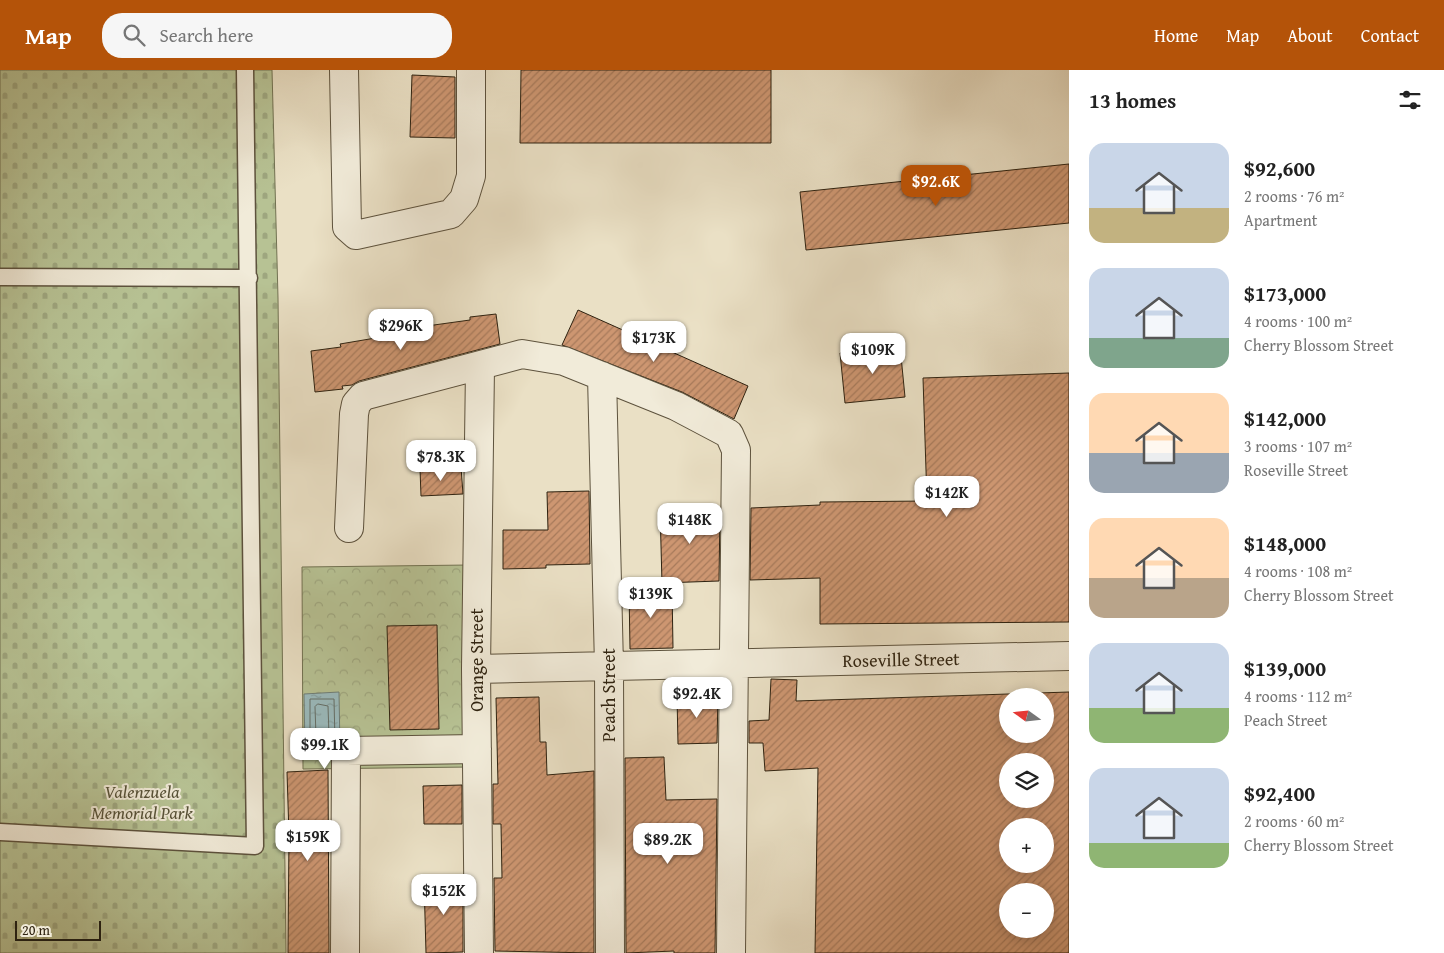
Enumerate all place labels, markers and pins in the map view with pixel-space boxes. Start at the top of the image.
pin: $92.6K [895,164,977,207]
pin: $296K [366,308,436,351]
pin: $173K [619,320,689,363]
pin: $109K [838,332,908,375]
pin: $78.3K [400,440,482,482]
pin: $142K [912,476,982,518]
pin: $148K [655,502,725,545]
pin: $139K [616,576,686,619]
pin: $92.4K [656,676,738,719]
pin: $99.1K [284,728,366,770]
pin: $159K [273,820,343,862]
pin: $89.2K [627,822,709,865]
pin: $152K [409,874,479,916]

